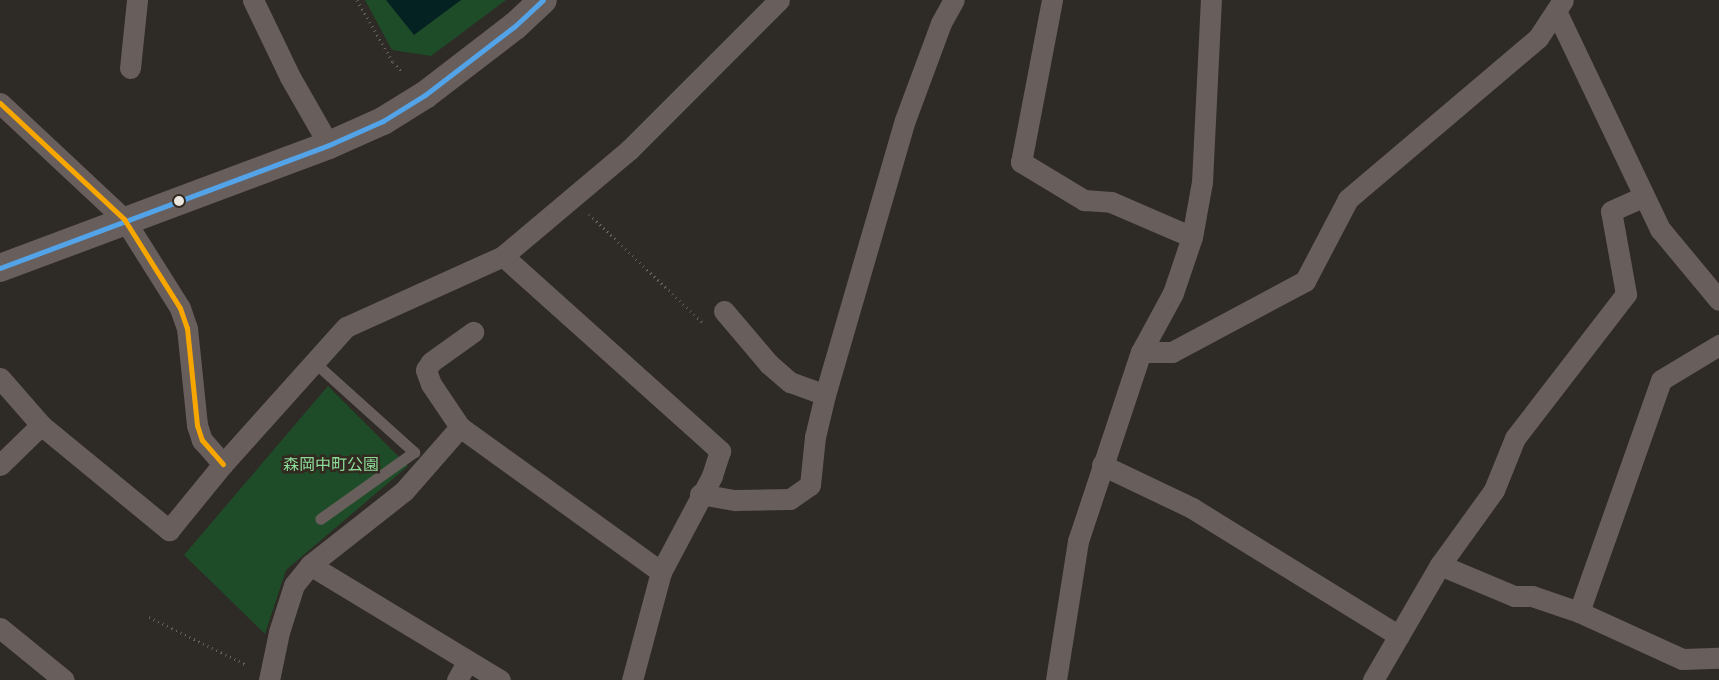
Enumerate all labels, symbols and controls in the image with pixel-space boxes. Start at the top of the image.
unlabelled marker [174,196,184,206]
park label: 森岡中町公園 [283,454,379,474]

